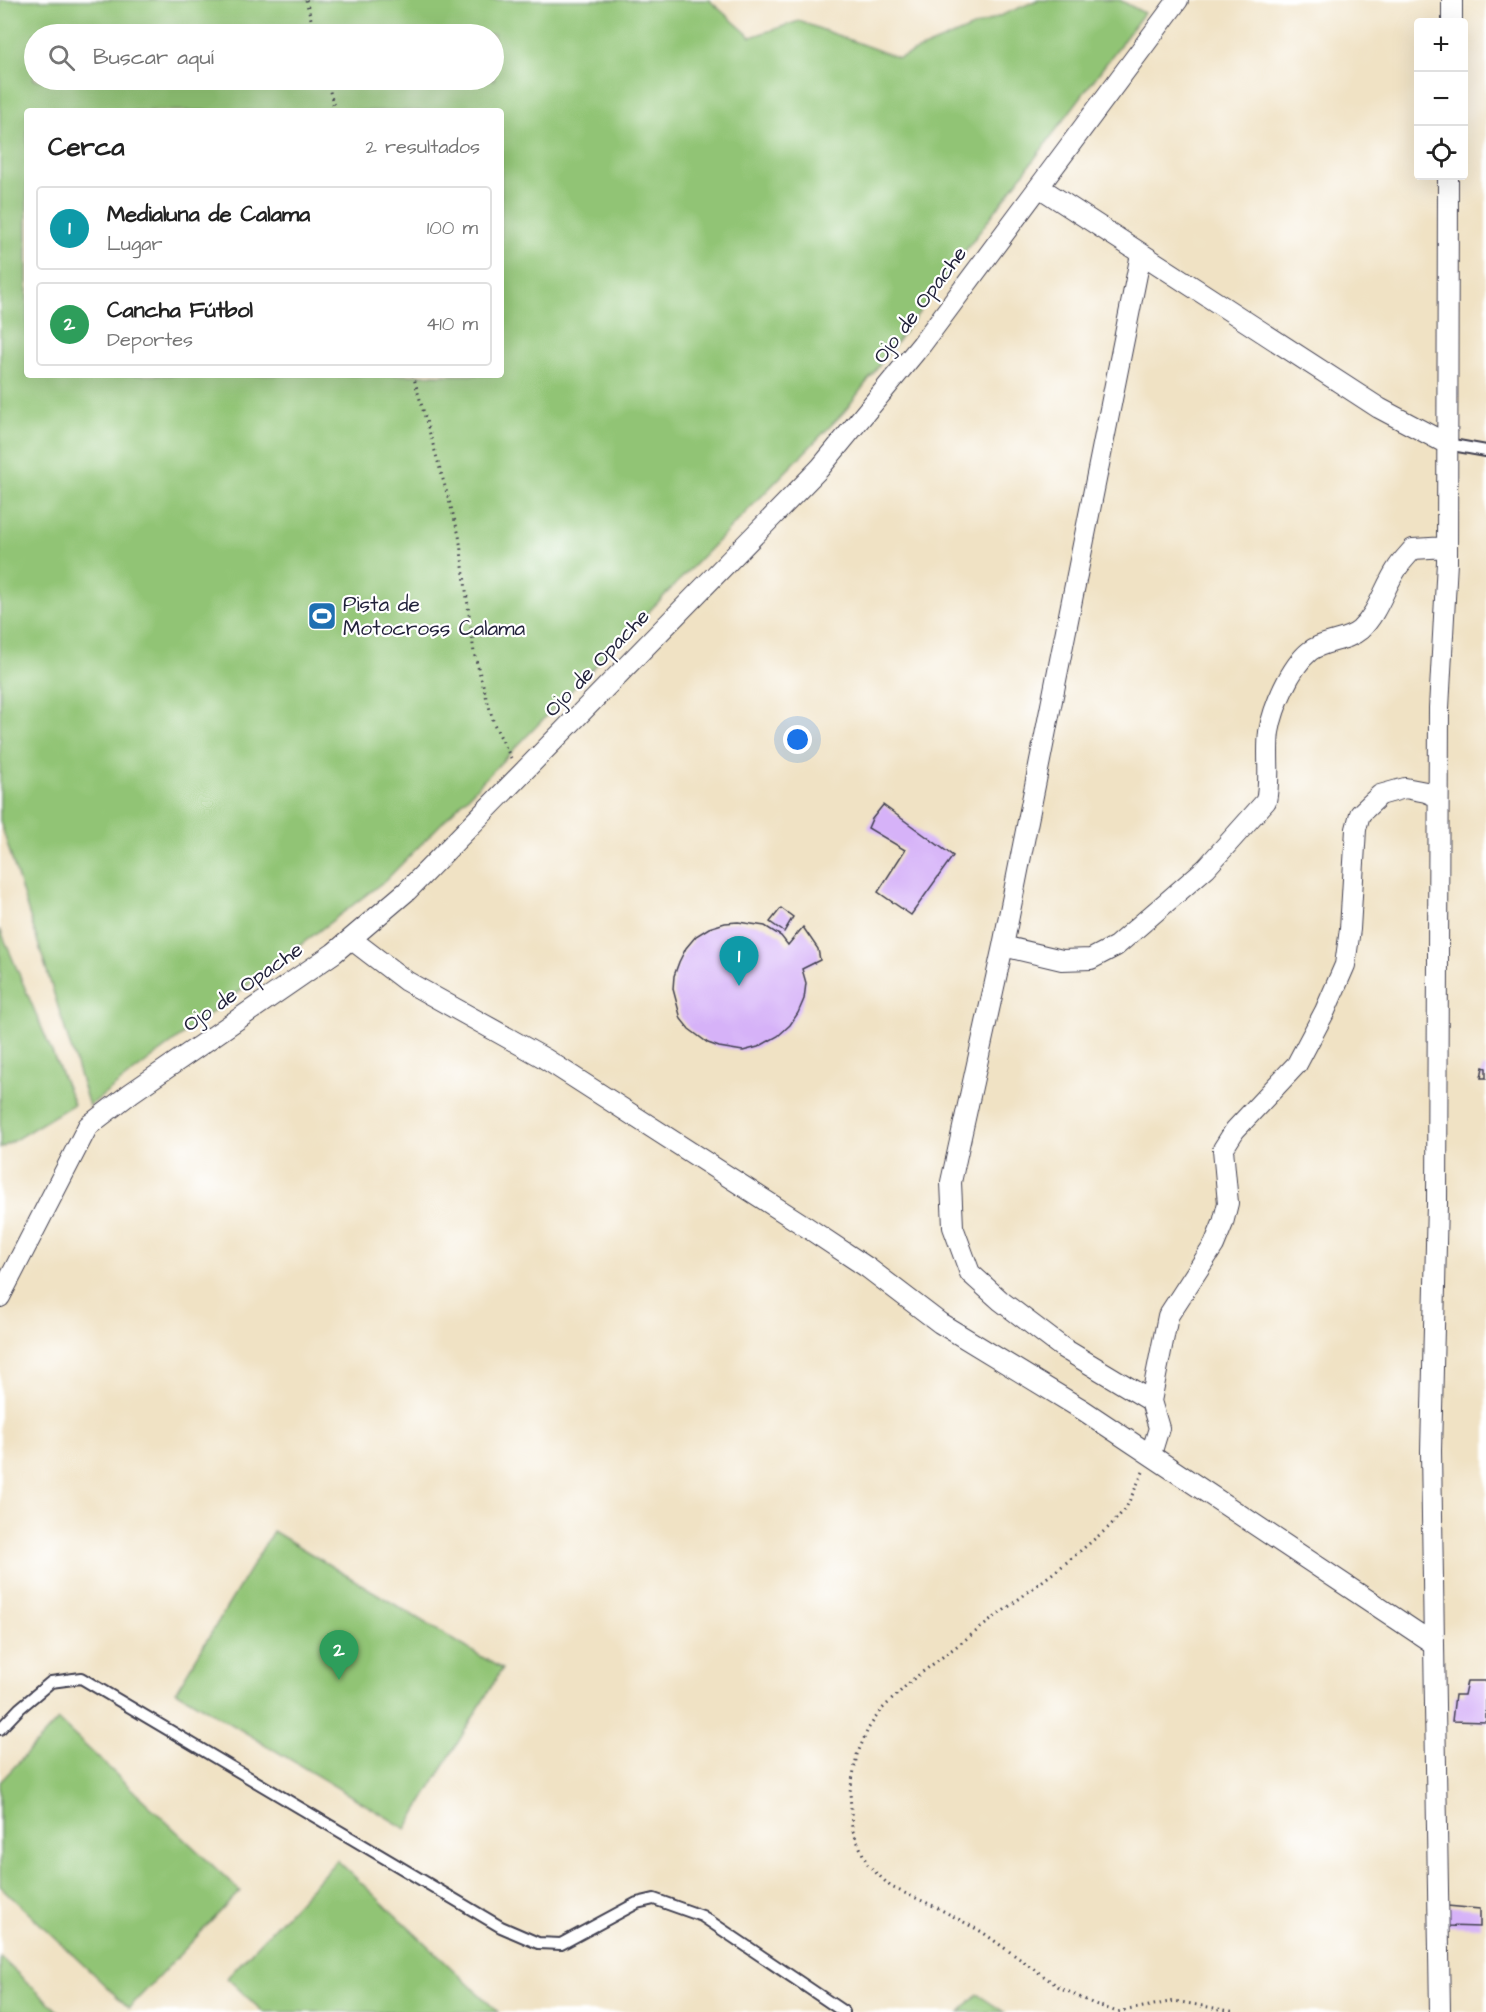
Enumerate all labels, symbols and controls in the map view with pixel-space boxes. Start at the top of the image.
map controls [1414,18,1468,180]
button: + [1414,18,1468,72]
search box [24,24,504,90]
icon: search [45,41,78,74]
text: Buscar aquí [93,42,214,73]
button: − [1414,72,1468,126]
button: locate [1414,126,1468,180]
text: Cerca [48,129,125,165]
text: 2 resultados [366,133,480,161]
text: Medialuna de Calama [107,199,310,230]
text: 1 [68,214,71,242]
text: 100 m [427,214,478,242]
text: Lugar [107,230,163,258]
street label: Ojo de Opache [866,240,975,370]
text: Cancha Fútbol [107,295,253,326]
text: 2 [64,310,75,338]
text: 410 m [426,310,478,338]
text: Deportes [107,326,193,354]
place label: Pista de Motocross Calama [343,590,526,643]
sports icon: Pista de Motocross Calama [306,600,338,632]
street label: Ojo de Opache [538,603,657,724]
your location [783,725,812,754]
street label: Ojo de Opache [177,935,309,1040]
pin: 1 [720,936,758,986]
pin: 2 [320,1630,358,1680]

